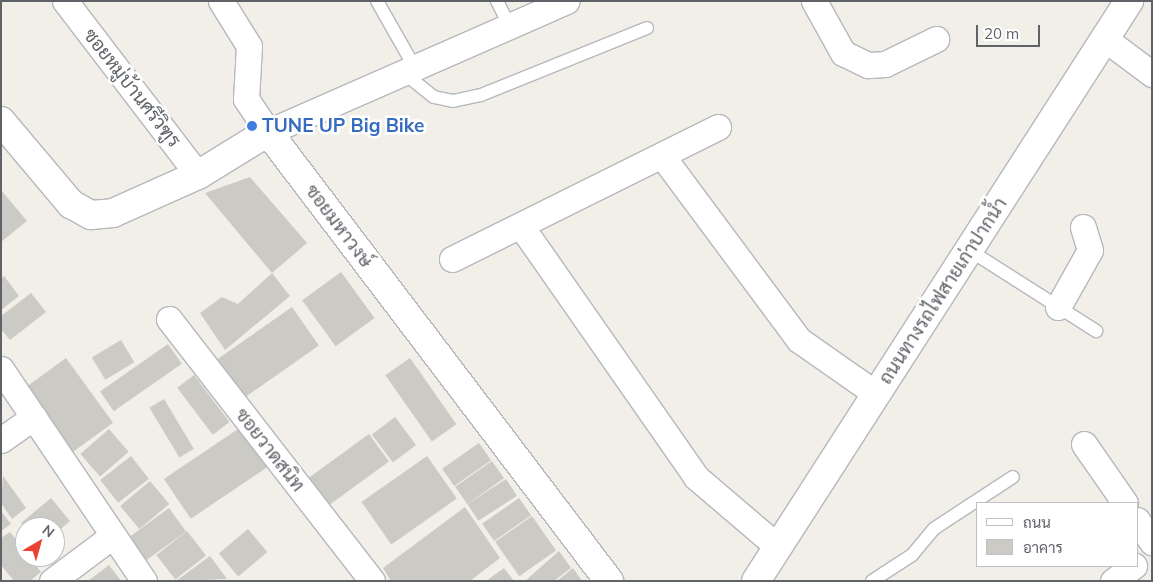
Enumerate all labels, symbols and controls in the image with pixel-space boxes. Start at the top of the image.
scale bar [978,15,1042,47]
street label: ซอยหมู่บ้านศรีวิฑูร [79,24,185,152]
text: 20 m [984,24,1019,43]
place label: TUNE UP Big Bike [262,115,424,137]
marker: TUNE UP Big Bike [246,120,258,132]
street label: ซอยมหาวงษ์ [300,180,378,272]
street label: ถนนทางรถไฟสายเก่าปากน้ำ [874,193,1012,389]
street label: ซอยวาดสนิท [230,404,310,496]
legend [976,502,1138,567]
text: ถนน [1023,513,1051,532]
north arrow [15,517,65,567]
text: N [39,521,58,541]
text: อาคาร [1023,538,1063,557]

